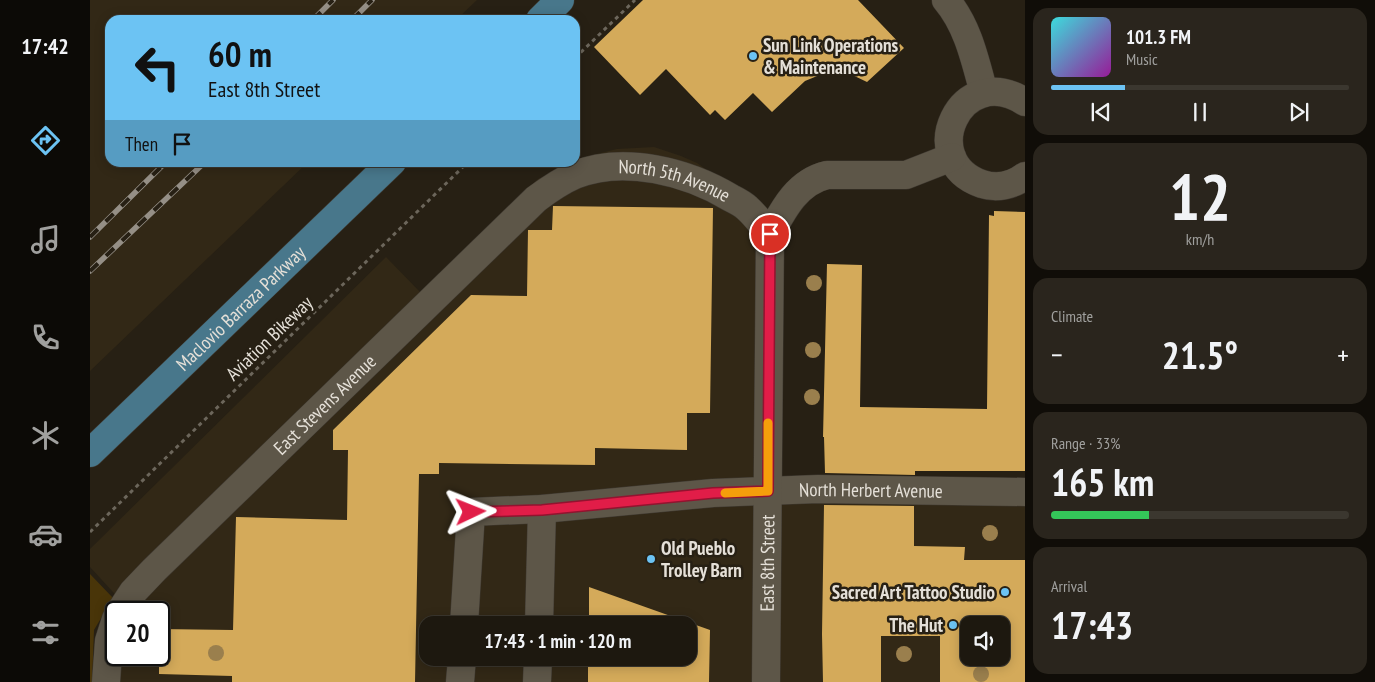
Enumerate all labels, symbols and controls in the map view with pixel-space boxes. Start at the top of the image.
text: 101.3 FM [1126,25,1191,49]
text: 60 m [208,31,272,77]
text: 17:42 [21,32,69,60]
place label: Sun Link Operations & Maintenance [763,33,898,79]
icon: left [125,35,190,100]
text: Music [1126,49,1158,69]
marker: Sun Link Operations & Maintenance [747,50,759,62]
text: East 8th Street [208,75,320,103]
icon: previous [1087,98,1115,126]
icon: pause [1186,98,1214,126]
icon: next [1285,98,1313,126]
icon: directions [28,123,63,158]
icon: arrive [168,130,196,158]
text: Then [125,132,158,156]
street label: North 5th Avenue [618,154,735,207]
text: 12 [1169,154,1231,238]
pin [749,213,791,255]
icon: arrive [756,220,784,248]
icon: music [28,222,63,257]
text: km/h [1186,229,1214,249]
street label: Maclovio Barraza Parkway [171,240,311,376]
street label: Aviation Bikeway [221,290,318,385]
text: Climate [1051,306,1093,326]
icon: phone [28,320,63,355]
text: 21.5° [1162,330,1238,379]
text: − [1051,336,1063,373]
text: + [1337,336,1349,373]
street label: East Stevens Avenue [268,349,381,460]
icon: climate [28,418,63,453]
text: Range · 33% [1051,433,1120,453]
text: 165 km [1051,457,1154,506]
street label: North Herbert Avenue [799,477,943,503]
position arrow [444,485,496,537]
street label: East 8th Street [755,514,780,612]
icon: car [28,517,63,552]
place label: Old Pueblo Trolley Barn [661,536,742,582]
marker: Old Pueblo Trolley Barn [645,553,657,565]
text: Arrival [1051,576,1087,596]
place label: Sacred Art Tattoo Studio [832,580,995,604]
marker: Sacred Art Tattoo Studio [999,586,1011,598]
text: 17:43 [1051,600,1133,649]
speed limit sign: 20 [105,601,170,666]
place label: The Hut [889,613,943,637]
icon: filters [28,615,63,650]
map controls [960,616,1010,666]
button: sound [960,616,1010,666]
marker: The Hut [947,619,959,631]
text: 17:43 · 1 min · 120 m [485,629,631,653]

